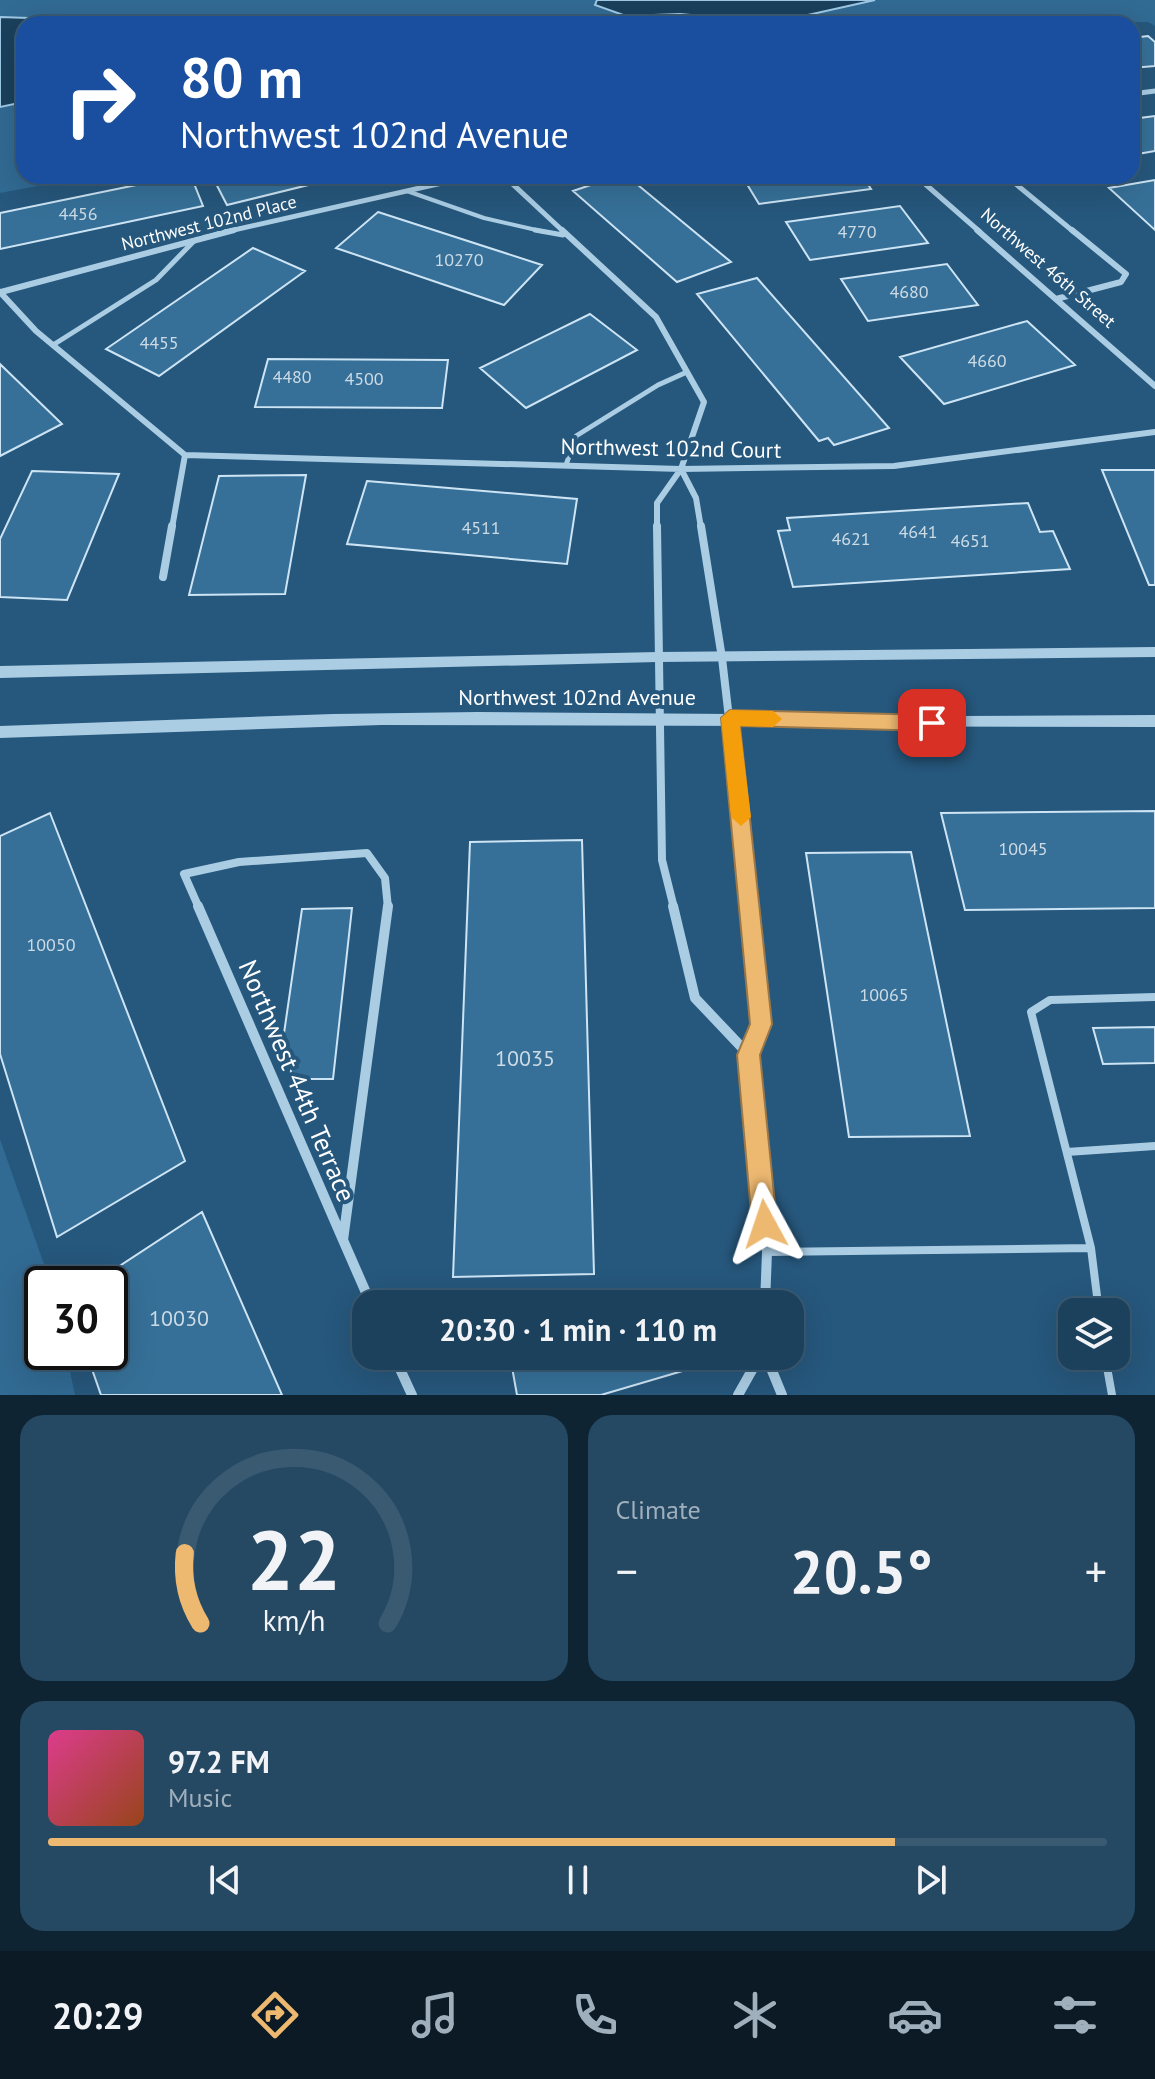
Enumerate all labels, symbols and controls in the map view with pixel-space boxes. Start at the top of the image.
text: 80 m [180,41,303,113]
icon: right [48,48,152,152]
text: Northwest 102nd Avenue [180,111,569,158]
street label: Northwest 102nd Place [119,190,299,255]
house number: 4456 [58,202,98,225]
street label: Northwest 46th Street [976,203,1121,333]
house number: 4770 [837,220,877,243]
house number: 10270 [434,248,484,271]
house number: 4680 [889,280,929,303]
house number: 4455 [139,331,179,354]
house number: 4660 [967,349,1007,372]
house number: 4480 [272,365,312,388]
house number: 4500 [344,367,384,390]
street label: Northwest 102nd Court [560,432,782,464]
house number: 4511 [461,516,501,539]
house number: 4641 [898,520,938,543]
house number: 4621 [831,527,871,550]
house number: 4651 [950,529,990,552]
street label: Northwest 102nd Avenue [458,683,696,711]
pin [898,689,966,757]
icon: arrive [910,701,954,745]
house number: 10045 [998,837,1048,860]
house number: 10050 [26,933,76,956]
street label: Northwest 44th Terrace [232,955,363,1207]
house number: 10065 [859,983,909,1006]
house number: 10035 [495,1044,555,1072]
position arrow [723,1182,807,1266]
speed limit sign: 30 [24,1266,128,1370]
map controls [1058,1298,1130,1370]
button: layers [1058,1298,1130,1370]
house number: 10030 [149,1304,209,1332]
text: 20:30 · 1 min · 110 m [439,1310,717,1349]
text: Climate [616,1493,701,1526]
text: 22 [247,1505,341,1613]
text: 20.5° [790,1532,933,1610]
text: − [616,1542,638,1599]
text: + [1085,1542,1107,1599]
text: km/h [262,1602,325,1639]
text: 97.2 FM [168,1742,270,1781]
text: Music [168,1781,232,1814]
icon: previous [203,1858,247,1902]
icon: pause [556,1858,600,1902]
icon: next [909,1858,953,1902]
icon: directions [247,1987,303,2043]
icon: music [407,1987,463,2043]
icon: phone [567,1987,623,2043]
icon: climate [727,1987,783,2043]
icon: car [887,1987,943,2043]
icon: filters [1047,1987,1103,2043]
text: 20:29 [52,1992,143,2039]

